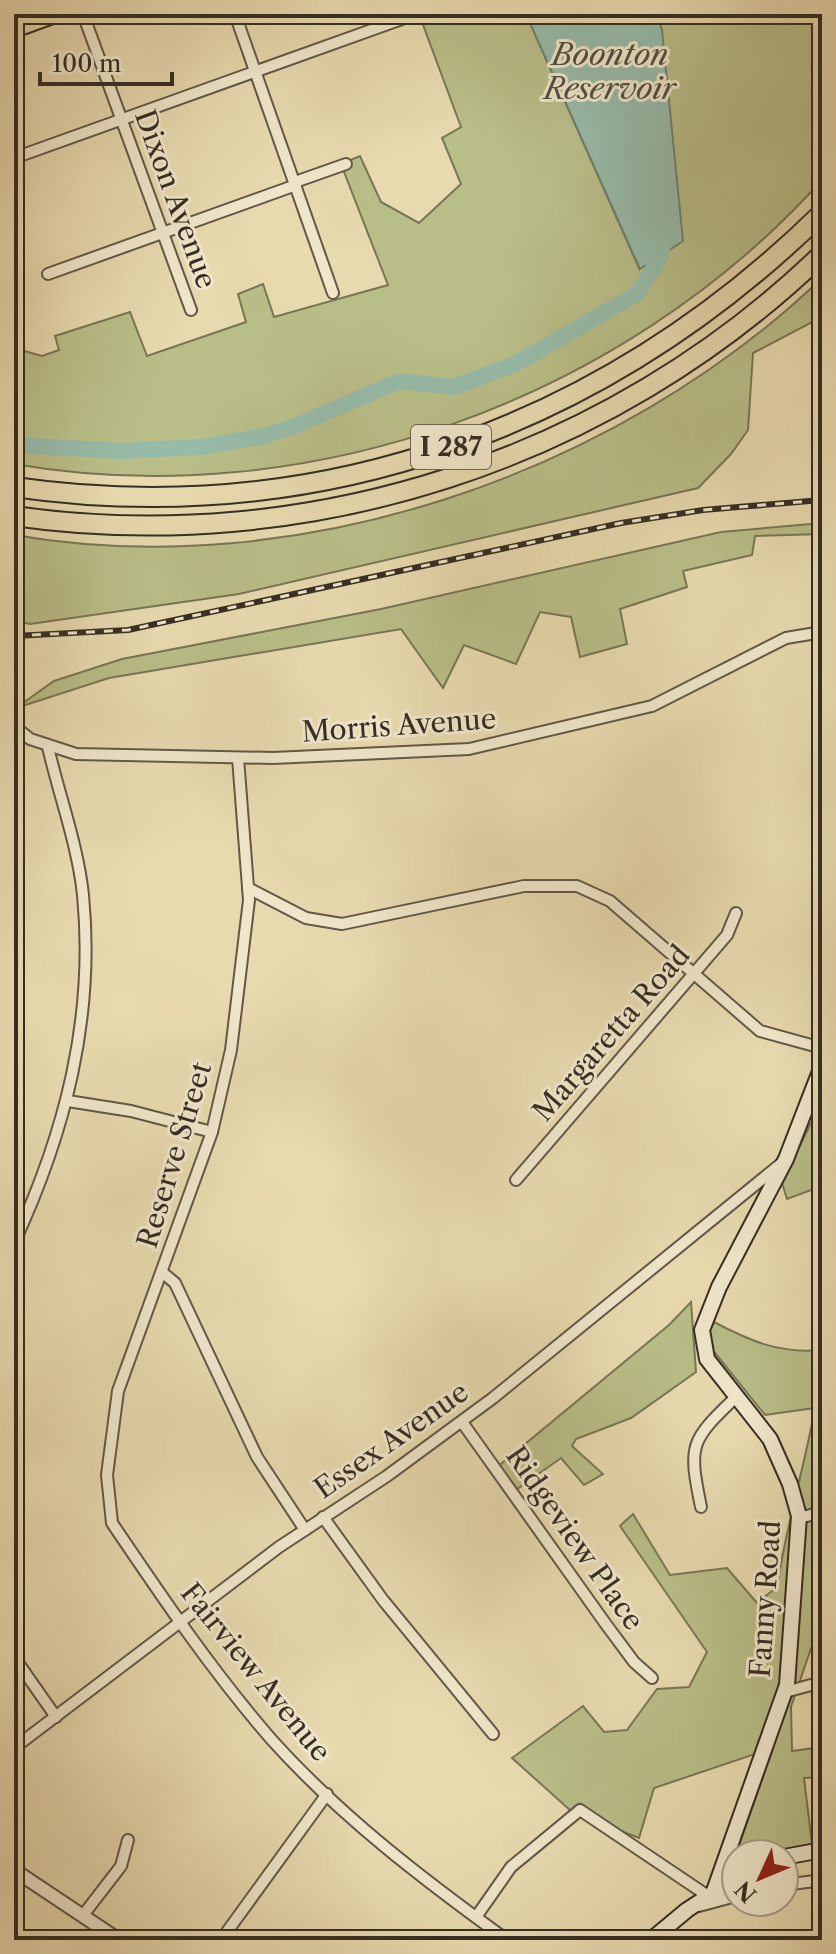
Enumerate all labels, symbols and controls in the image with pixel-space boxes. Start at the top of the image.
scale bar [40,36,172,86]
water label: Boonton Reservoir [542,36,678,107]
text: 100 m [52,49,121,78]
street label: Dixon Avenue [128,105,224,293]
road number: I 287 [411,425,491,469]
street label: Morris Avenue [301,701,497,749]
street label: Margaretta Road [525,938,697,1128]
street label: Reserve Street [130,1058,218,1252]
street label: Essex Avenue [307,1374,475,1506]
street label: Ridgeview Place [499,1440,651,1636]
street label: Fanny Road [743,1519,787,1679]
street label: Fairview Avenue [174,1576,338,1768]
north arrow [720,1838,800,1918]
text: N [730,1875,762,1908]

